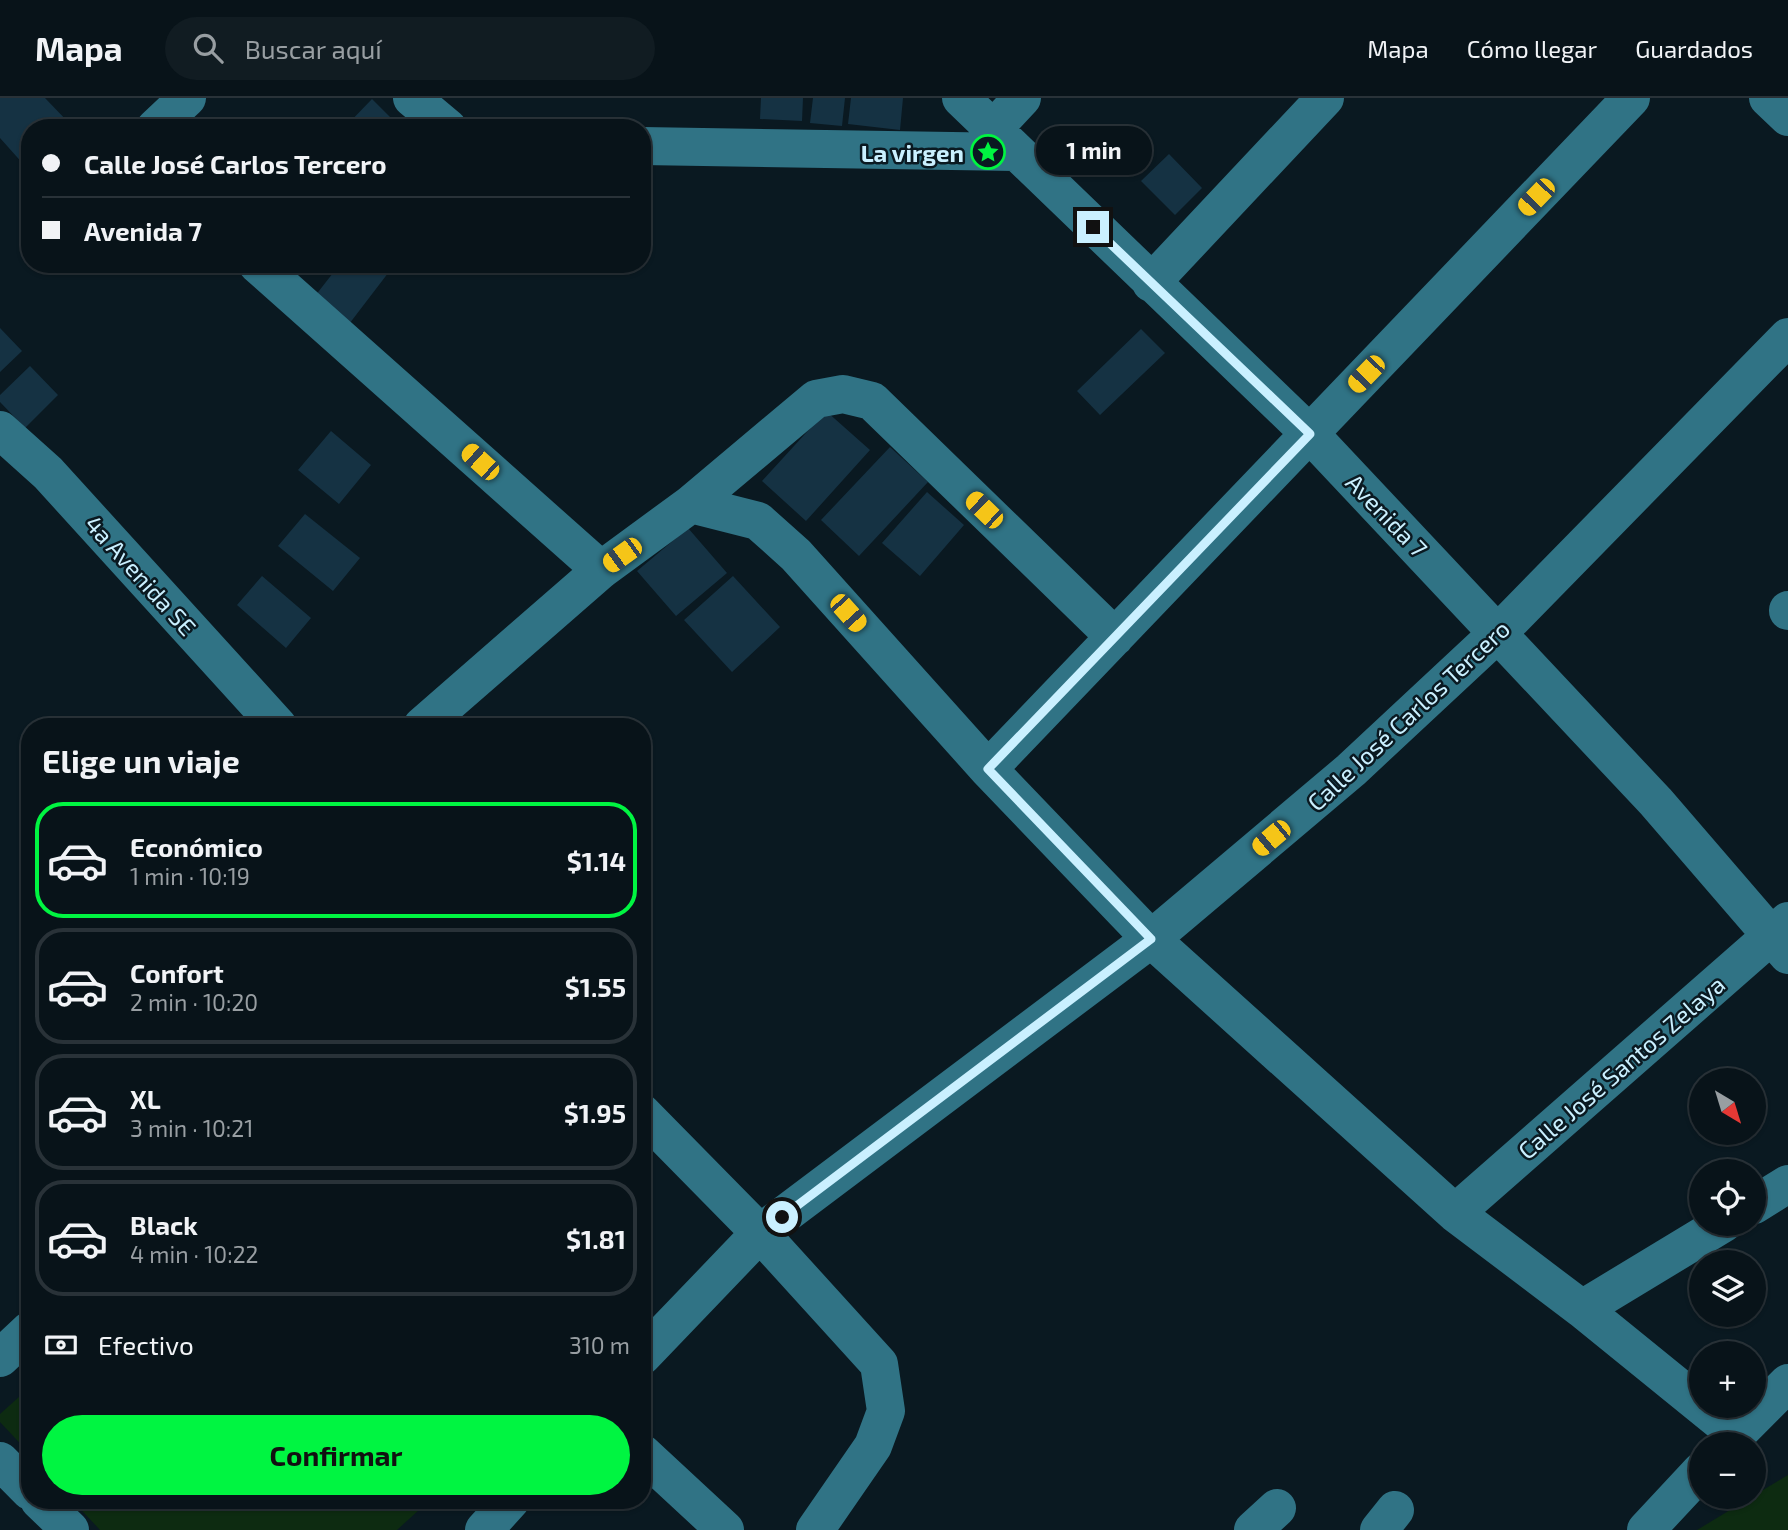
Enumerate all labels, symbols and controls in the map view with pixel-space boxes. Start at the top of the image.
search box [165,17,655,80]
text: Mapa [35,28,123,68]
icon: search [189,29,227,67]
text: Buscar aquí [245,33,382,64]
text: Mapa [1367,34,1429,63]
text: Cómo llegar [1467,34,1597,63]
text: Guardados [1635,34,1753,63]
callout: 1 min [1035,125,1151,174]
place icon: La virgen [969,133,1007,171]
text: 1 min [1066,136,1122,164]
place label: La virgen [861,138,964,167]
text: Calle José Carlos Tercero [84,148,387,179]
car [1514,175,1559,219]
route end [1077,211,1109,243]
text: Avenida 7 [84,215,202,246]
car [1344,352,1389,396]
car [458,440,503,484]
street label: Avenida 7 [1340,467,1434,563]
car [962,488,1007,532]
street label: 4a Avenida SE [79,509,203,641]
car [599,534,646,576]
car [827,590,870,636]
street label: Calle José Carlos Tercero [1301,614,1515,816]
text: Elige un viaje [42,741,240,779]
car [1249,816,1294,860]
icon: car [46,829,109,892]
text: Económico [130,831,263,862]
text: $1.14 [567,845,626,876]
text: 1 min · 10:19 [130,862,250,890]
icon: car [46,955,109,1018]
text: Confort [130,957,224,988]
street label: Calle José Santos Zelaya [1512,969,1730,1165]
text: $1.55 [565,971,626,1002]
text: 2 min · 10:20 [130,988,258,1016]
north arrow [1689,1068,1766,1144]
map controls [1689,1068,1766,1509]
icon: car [46,1081,109,1144]
text: XL [130,1083,161,1114]
text: $1.95 [564,1097,626,1128]
text: 3 min · 10:21 [130,1114,253,1142]
button: locate [1689,1159,1766,1236]
route start [766,1201,798,1233]
icon: car [46,1207,109,1270]
text: Black [130,1209,198,1240]
text: $1.81 [566,1223,626,1254]
text: 4 min · 10:22 [130,1240,258,1268]
button: layers [1689,1250,1766,1327]
icon: cash [42,1326,80,1364]
text: Efectivo [98,1329,194,1360]
text: 310 m [569,1331,630,1359]
button: + [1689,1341,1766,1418]
button: Confirmar [42,1415,630,1495]
button: − [1689,1432,1766,1509]

